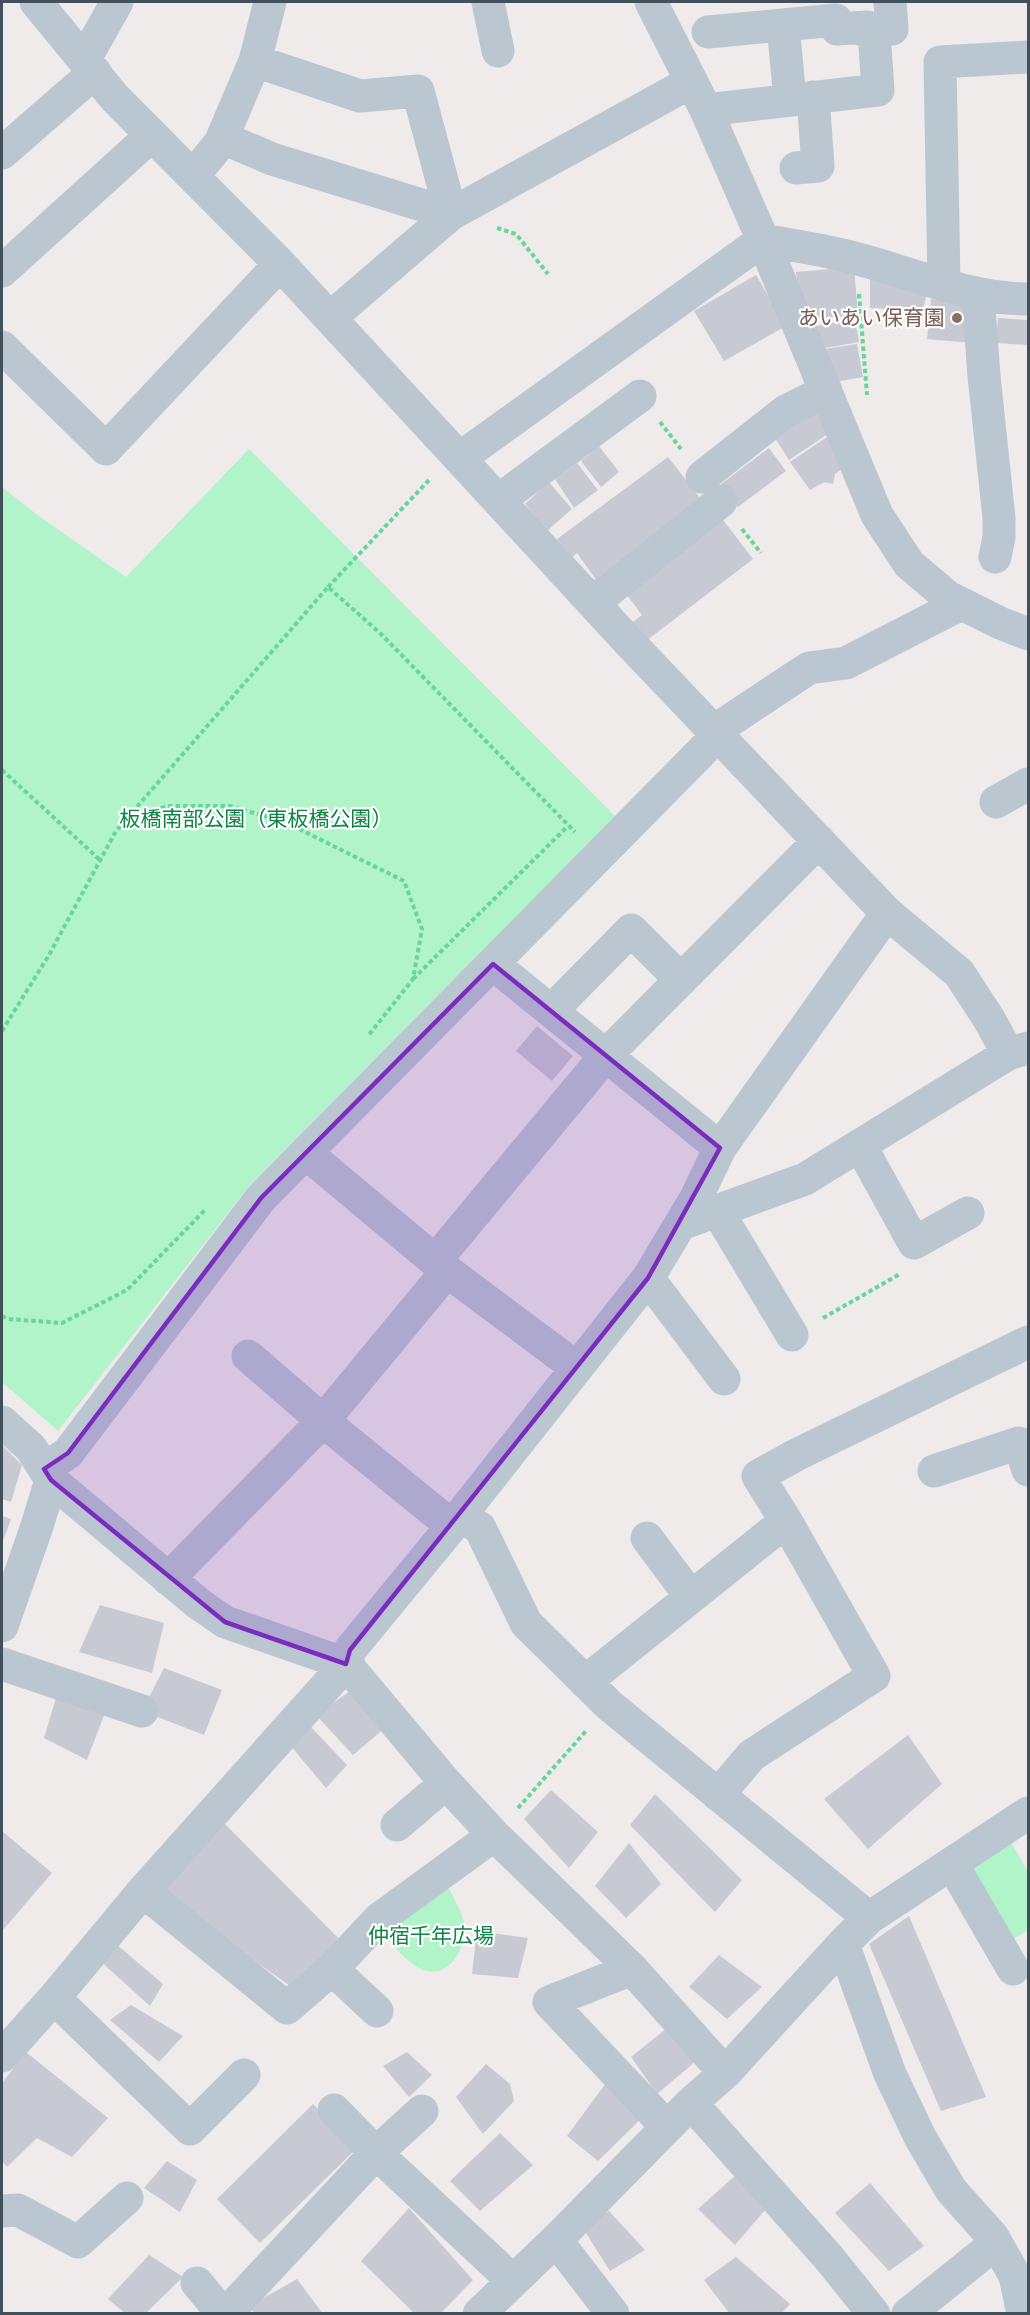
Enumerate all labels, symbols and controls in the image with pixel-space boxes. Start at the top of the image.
place label: あいあい保育園 [798,303,945,332]
marker: あいあい保育園 [950,311,964,325]
park label: 板橋南部公園（東板橋公園） [120,804,393,833]
park label: 仲宿千年広場 [368,1921,494,1950]

